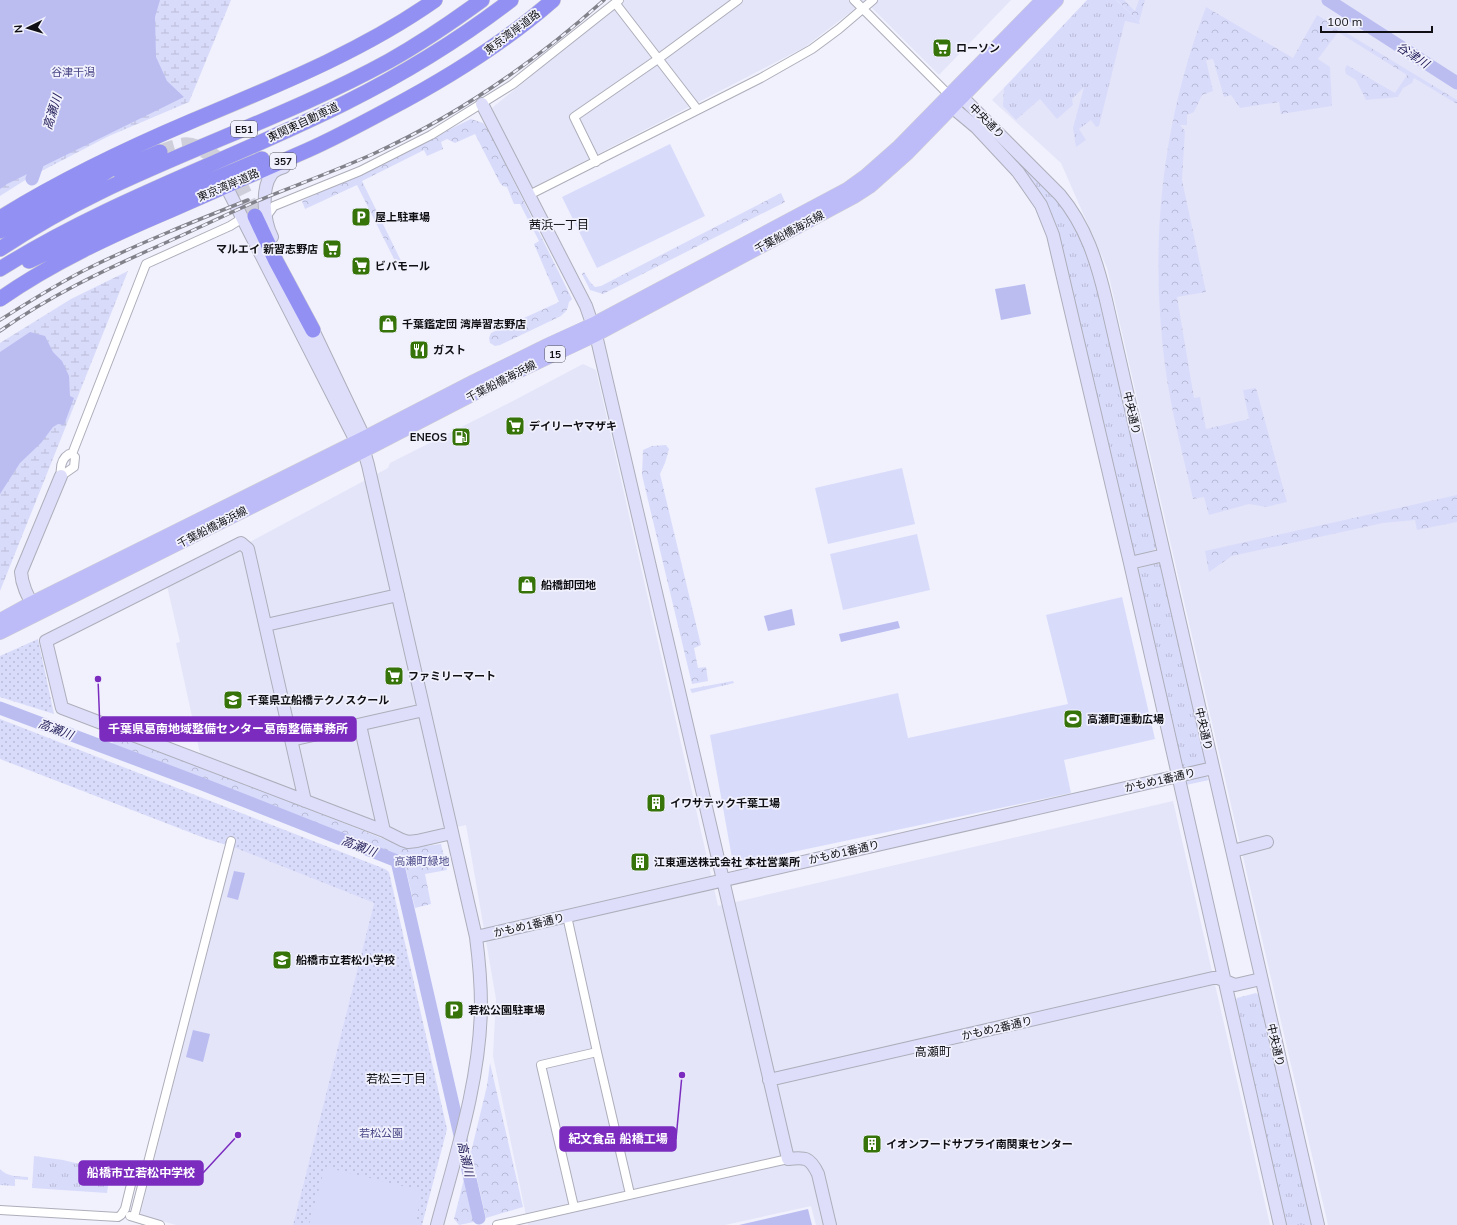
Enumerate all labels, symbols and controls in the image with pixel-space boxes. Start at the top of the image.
street label: 東京湾岸道路 [481,7,543,57]
north arrow [8,8,48,48]
scale bar [1321,8,1432,34]
text: 100 m [1327,14,1362,29]
text: N [11,24,25,34]
supermarket icon: ローソン [931,37,953,59]
water label: 谷津川 [1394,39,1434,72]
place label: ローソン [956,41,1000,55]
park label: 谷津干潟 [51,65,95,79]
water label: 高瀬川 [40,91,65,131]
street label: 東関東自動車道 [265,99,341,145]
street label: 中央通り [966,100,1008,142]
road number: E51 [231,121,257,137]
road number: 357 [270,153,296,169]
street label: 東京湾岸道路 [195,166,261,204]
parking icon: 屋上駐車場 [350,206,372,228]
street label: 千葉船橋海浜線 [752,208,826,256]
place label: 屋上駐車場 [375,210,430,224]
district label: 茜浜一丁目 [529,217,589,232]
supermarket icon: マルエイ 新習志野店 [321,238,343,260]
place label: マルエイ 新習志野店 [216,242,318,256]
supermarket icon: ビバモール [350,255,372,277]
place label: ビバモール [375,259,430,273]
shop icon: 千葉鑑定団 湾岸習志野店 [377,313,399,335]
place label: 千葉鑑定団 湾岸習志野店 [402,317,526,331]
restaurant icon: ガスト [408,339,430,361]
place label: ガスト [433,343,466,357]
road number: 15 [545,346,565,362]
street label: 千葉船橋海浜線 [464,357,538,405]
street label: 中央通り [1120,390,1144,436]
supermarket icon: デイリーヤマザキ [504,415,526,437]
place label: デイリーヤマザキ [529,419,617,433]
fuel station icon: ENEOS [450,426,472,448]
place label: ENEOS [410,430,447,444]
street label: 千葉船橋海浜線 [175,503,249,551]
shop icon: 船橋卸団地 [516,574,538,596]
place label: 船橋卸団地 [541,578,596,592]
supermarket icon: ファミリーマート [383,665,405,687]
place label: ファミリーマート [408,669,496,683]
school or university icon: 千葉県立船橋テクノスクール [222,689,244,711]
place label: 千葉県立船橋テクノスクール [247,693,389,707]
street label: 中央通り [1192,706,1216,752]
sports icon: 高瀬町運動広場 [1062,708,1084,730]
place label: 高瀬町運動広場 [1087,712,1164,726]
water label: 高瀬川 [37,716,77,743]
callout: 千葉県葛南地域整備センター葛南整備事務所 [100,717,356,741]
text: 千葉県葛南地域整備センター葛南整備事務所 [108,721,348,736]
street label: かもめ1番通り [1123,765,1197,795]
building icon: イワサテック千葉工場 [645,792,667,814]
place label: イワサテック千葉工場 [670,796,780,810]
water label: 高瀬川 [340,833,380,860]
street label: かもめ1番通り [807,837,881,867]
building icon: 江東運送株式会社 本社営業所 [629,851,651,873]
park label: 高瀬町緑地 [395,854,450,868]
place label: 江東運送株式会社 本社営業所 [654,855,800,869]
street label: かもめ1番通り [492,910,566,940]
school or university icon: 船橋市立若松小学校 [271,949,293,971]
place label: 船橋市立若松小学校 [296,953,395,967]
parking icon: 若松公園駐車場 [443,999,465,1021]
place label: 若松公園駐車場 [468,1003,545,1017]
street label: かもめ2番通り [960,1013,1034,1043]
street label: 中央通り [1264,1022,1288,1068]
district label: 高瀬町 [915,1044,951,1059]
district label: 若松三丁目 [366,1071,426,1086]
park label: 若松公園 [359,1126,403,1140]
callout: 紀文食品 船橋工場 [560,1127,676,1151]
text: 紀文食品 船橋工場 [568,1131,668,1146]
building icon: イオンフードサプライ南関東センター [861,1133,883,1155]
place label: イオンフードサプライ南関東センター [886,1137,1073,1151]
water label: 高瀬川 [455,1140,478,1180]
callout: 船橋市立若松中学校 [79,1161,203,1185]
text: 船橋市立若松中学校 [87,1165,195,1180]

